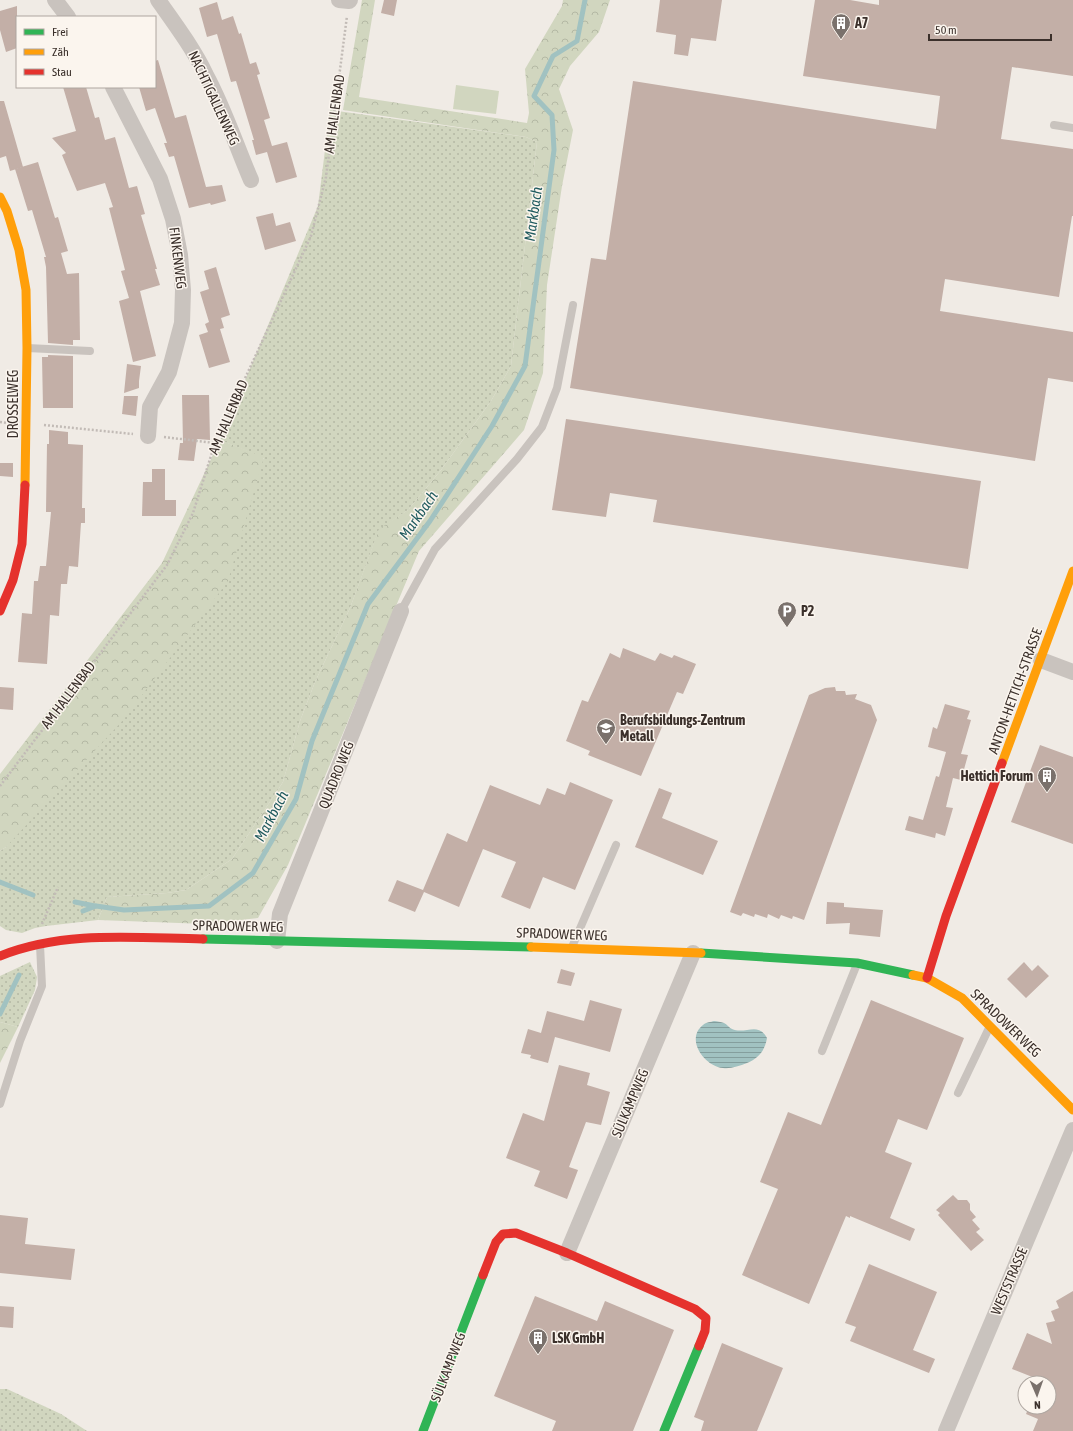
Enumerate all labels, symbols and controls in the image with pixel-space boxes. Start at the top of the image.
building icon: A7 [830,12,852,40]
place label: A7 [854,15,868,31]
legend [16,16,156,88]
scale bar [929,16,1051,42]
text: 50 m [935,23,957,37]
text: Frei [52,25,68,39]
text: Zäh [52,45,69,59]
street label: NACHTIGALLENWEG [185,48,243,148]
text: Stau [52,65,72,79]
street label: AM HALLENBAD [321,73,347,155]
water label: Markbach [521,186,545,242]
street label: FINKENWEG [166,226,190,290]
street label: DROSSELWEG [5,370,21,438]
street label: AM HALLENBAD [205,377,251,457]
water label: Markbach [395,488,441,542]
parking icon: P2 [776,600,798,628]
place label: P2 [801,603,815,619]
street label: ANTON-HETTICH-STRASSE [985,626,1045,756]
street label: AM HALLENBAD [38,658,98,732]
place label: Berufsbildungs-Zentrum Metall [620,712,745,744]
school or university icon: Berufsbildungs-Zentrum Metall [595,717,617,745]
street label: QUADRO WEG [315,739,357,811]
building icon: Hettich Forum [1036,765,1058,793]
place label: Hettich Forum [960,768,1033,784]
water label: Markbach [251,788,291,844]
street label: SPRADOWER WEG [192,917,284,935]
street label: SPRADOWER WEG [516,924,608,944]
street label: SPRADOWER WEG [968,986,1044,1060]
street label: SÜLKAMPWEG [608,1066,652,1140]
street label: WESTSTRASSE [988,1245,1030,1317]
building icon: LSK GmbH [527,1327,549,1355]
street label: SÜLKAMPWEG [427,1330,469,1404]
place label: LSK GmbH [552,1330,604,1346]
north arrow [1017,1375,1057,1415]
text: N [1034,1399,1041,1411]

